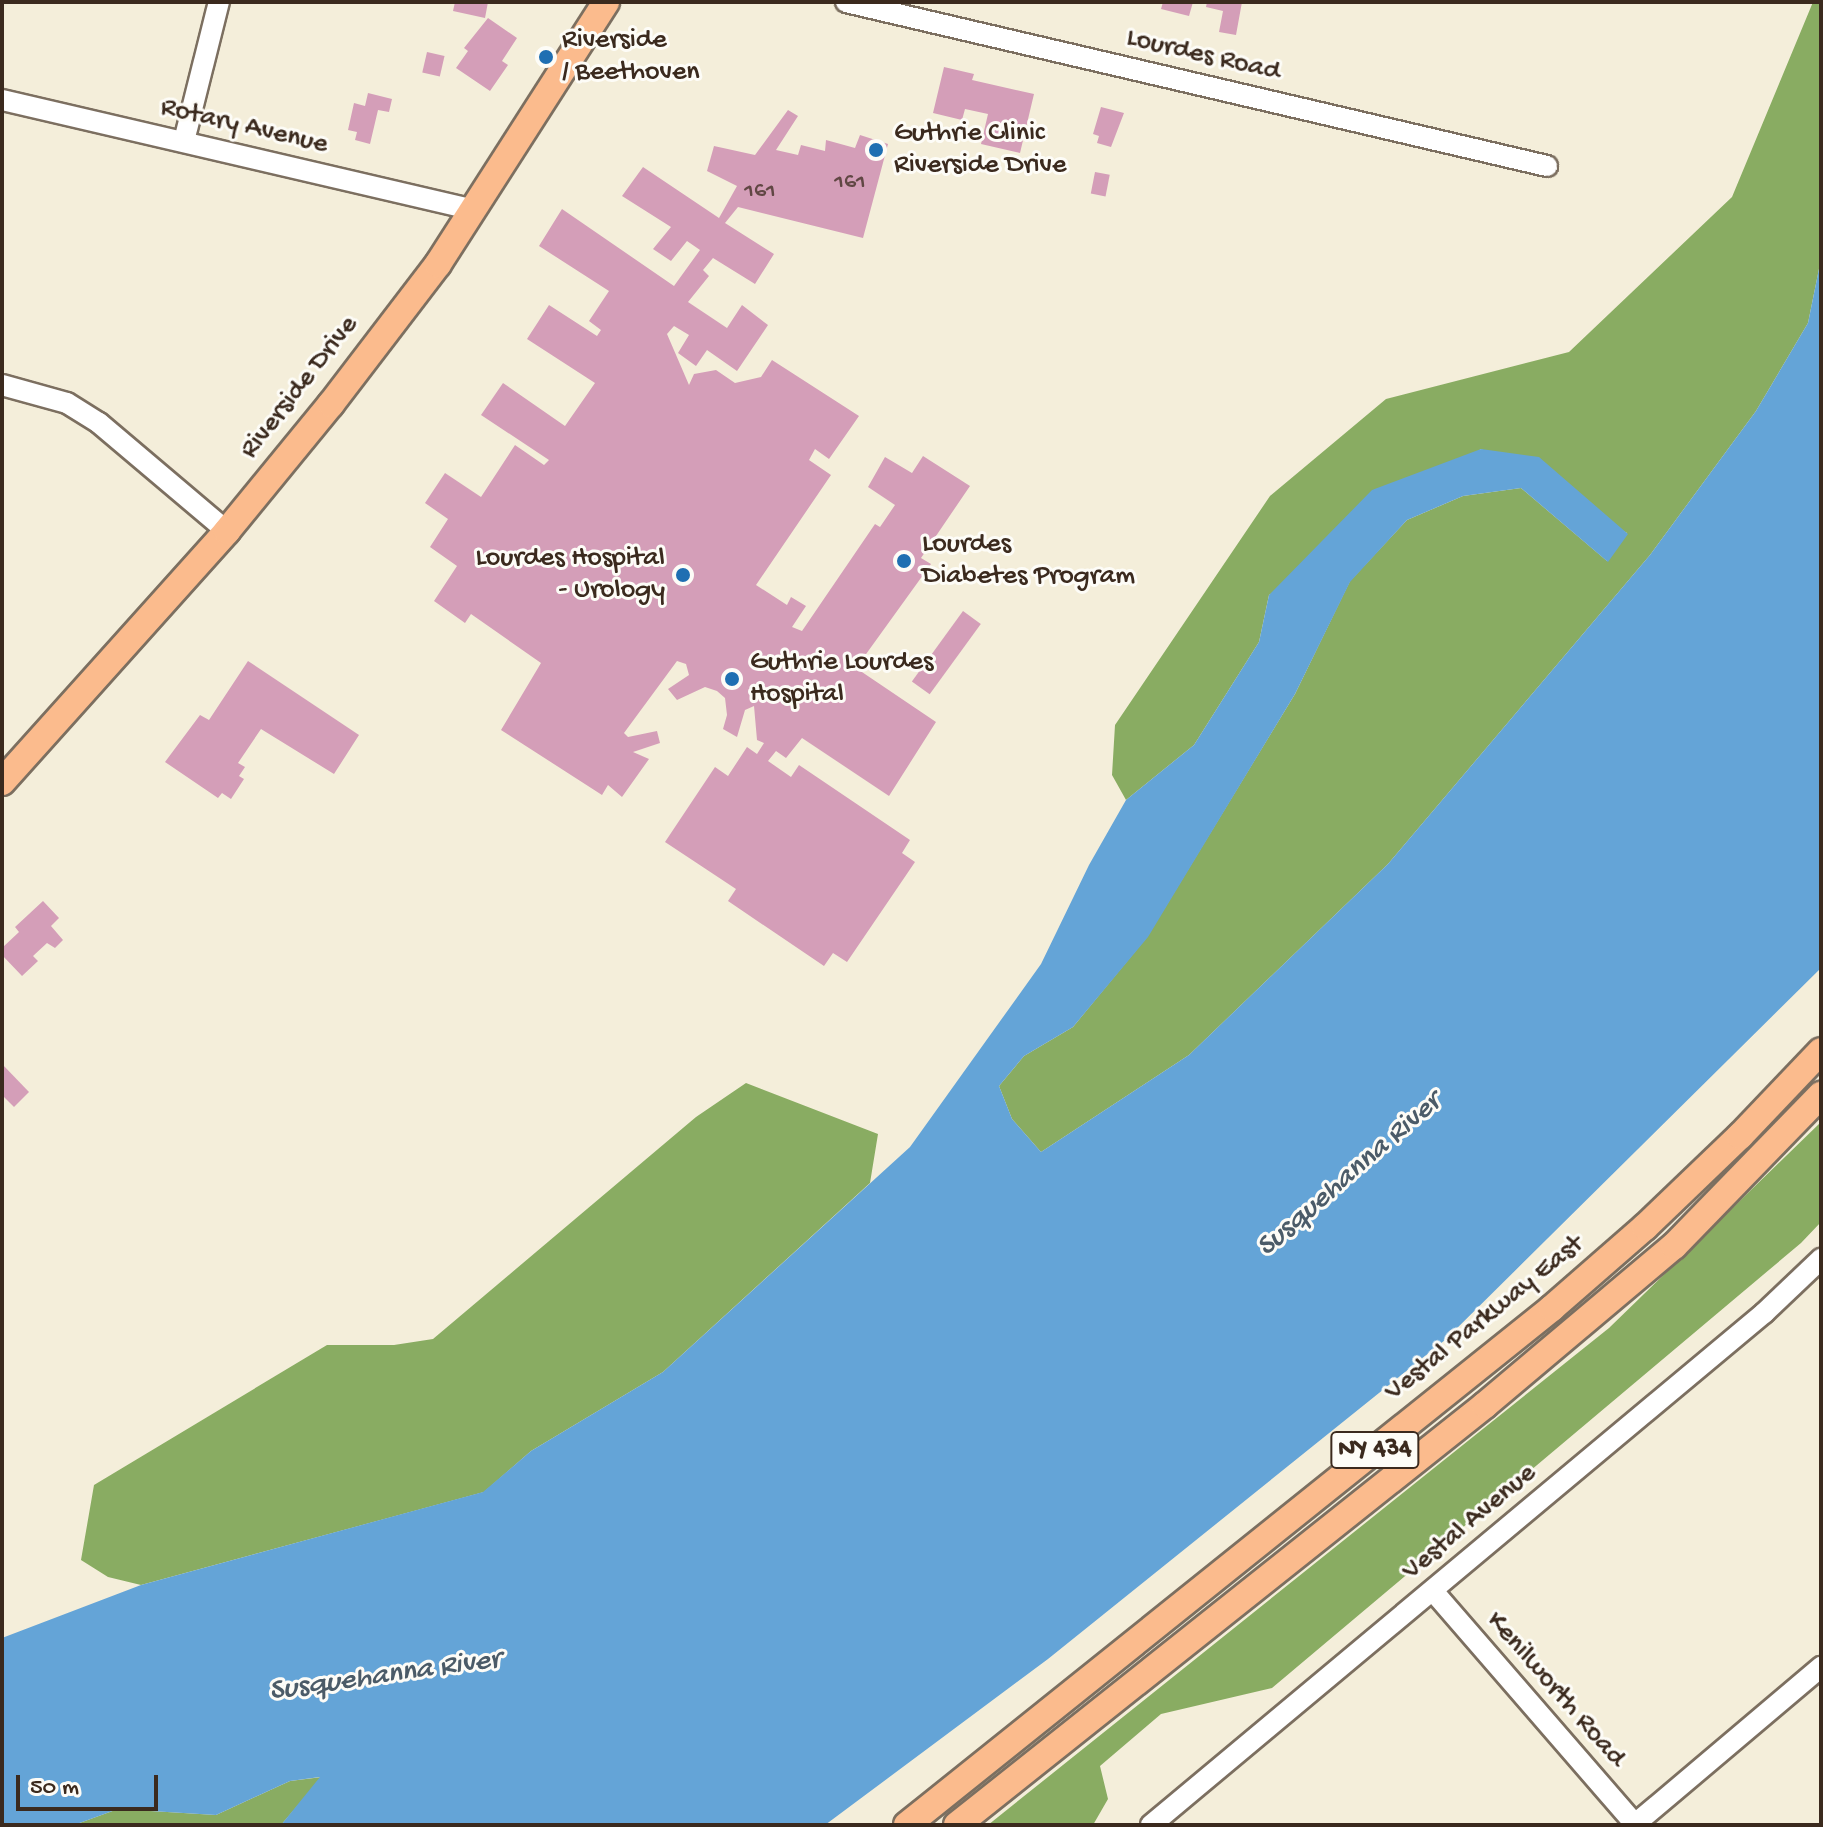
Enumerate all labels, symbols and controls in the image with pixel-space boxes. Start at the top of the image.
street label: Lourdes Road [1123,22,1283,90]
place label: Riverside / Beethoven [562,24,700,90]
marker: Riverside / Beethoven [537,48,555,66]
street label: Rotary Avenue [157,91,331,163]
place label: Guthrie Clinic Riverside Drive [894,117,1066,183]
marker: Guthrie Clinic Riverside Drive [865,139,887,161]
house number: 161 [834,169,866,197]
house number: 161 [744,178,776,206]
street label: Riverside Drive [234,310,366,466]
place label: Lourdes Diabetes Program [922,528,1135,594]
place label: Lourdes Hospital - Urology [476,542,665,608]
marker: Lourdes Diabetes Program [893,550,915,572]
marker: Lourdes Hospital - Urology [672,564,694,586]
place label: Guthrie Lourdes Hospital [750,646,933,712]
marker: Guthrie Lourdes Hospital [721,668,743,690]
water label: Susquehanna River [1250,1086,1450,1266]
street label: Vestal Parkway East [1379,1229,1591,1409]
road number: NY 434 [1329,1428,1421,1472]
street label: Vestal Avenue [1396,1457,1544,1589]
street label: Kenilworth Road [1478,1605,1632,1775]
water label: Susquehanna River [267,1643,503,1711]
scale bar [20,1759,162,1809]
text: 50 m [30,1774,79,1803]

